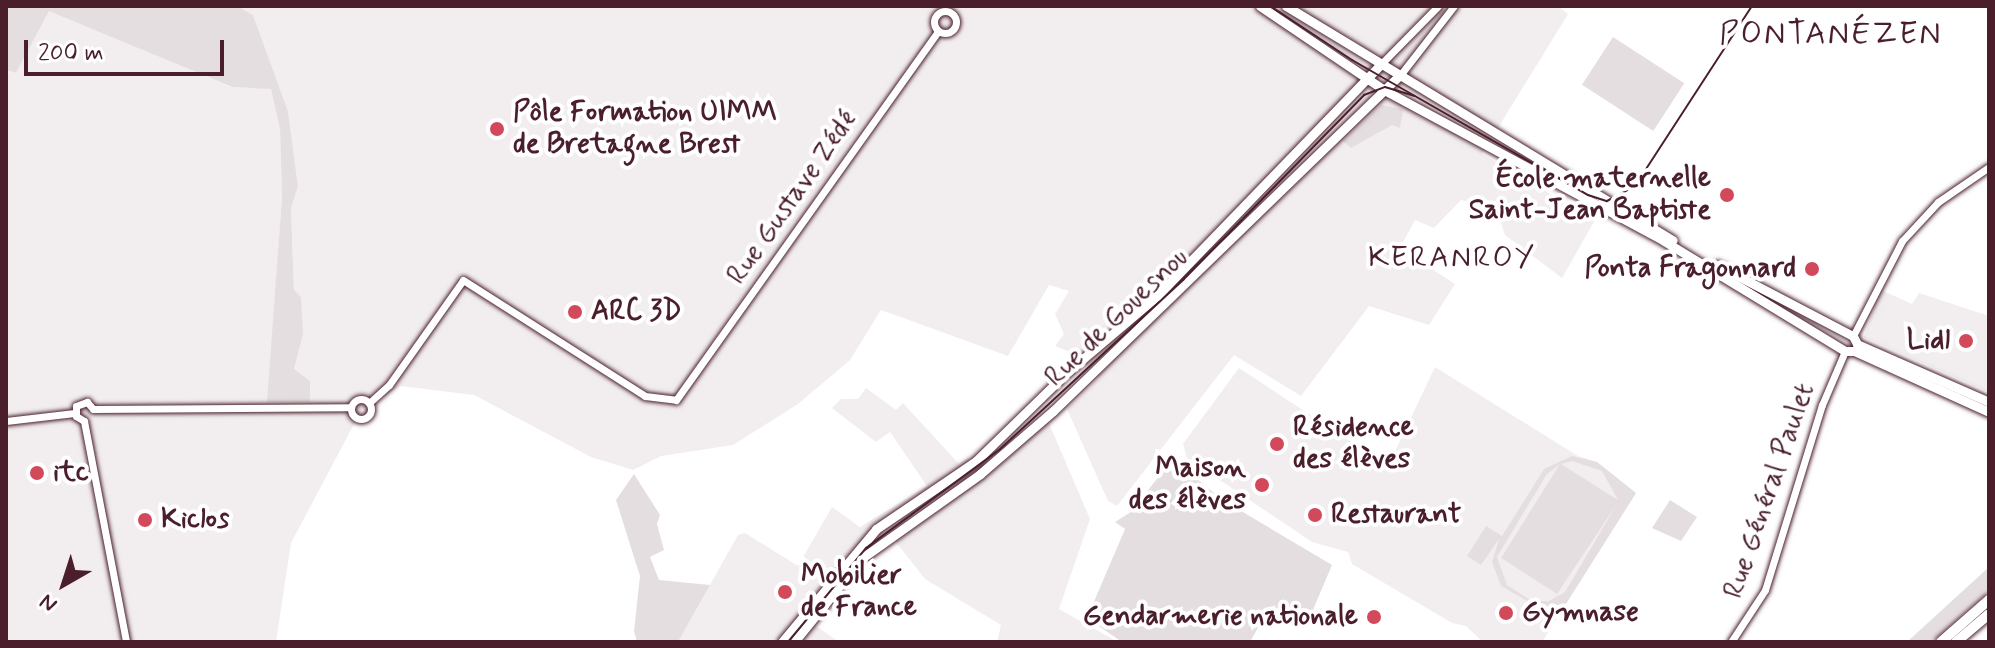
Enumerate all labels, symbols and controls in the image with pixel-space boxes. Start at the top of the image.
district label: PONTANÉZEN [1718,15,1944,53]
scale bar [28,24,228,74]
text: 200 m [38,38,104,69]
place label: Pôle Formation UIMM de Bretagne Brest [513,96,788,162]
street label: Rue Gustave Zédé [720,104,866,292]
marker: Pôle Formation UIMM de Bretagne Brest [488,120,506,138]
place label: École maternelle Saint-Jean Baptiste [1471,162,1711,228]
marker: École maternelle Saint-Jean Baptiste [1718,186,1736,204]
district label: KERANROY [1371,240,1533,276]
street label: Rue de Gouesnou [1038,241,1196,395]
place label: Ponta Fragonnard [1583,252,1796,286]
marker: Ponta Fragonnard [1803,260,1821,278]
place label: ARC 3D [591,295,681,329]
marker: ARC 3D [566,303,584,321]
place label: Lidl [1907,324,1950,358]
marker: Lidl [1957,332,1975,350]
street label: Rue Général Paulet [1718,382,1822,600]
place label: Résidence des élèves [1293,411,1414,477]
marker: Résidence des élèves [1268,435,1286,453]
place label: Maison des élèves [1129,452,1246,518]
place label: itc [53,456,89,490]
marker: itc [28,464,46,482]
marker: Maison des élèves [1253,476,1271,494]
place label: Restaurant [1331,498,1461,532]
place label: Kiclos [161,503,229,537]
marker: Restaurant [1306,506,1324,524]
marker: Kiclos [136,511,154,529]
north arrow [24,544,104,624]
place label: Mobilier de France [801,559,921,625]
marker: Mobilier de France [776,583,794,601]
text: N [34,587,63,618]
place label: Gymnase [1522,596,1639,630]
place label: Gendarmerie nationale [1085,600,1358,634]
marker: Gymnase [1497,604,1515,622]
marker: Gendarmerie nationale [1365,608,1383,626]

